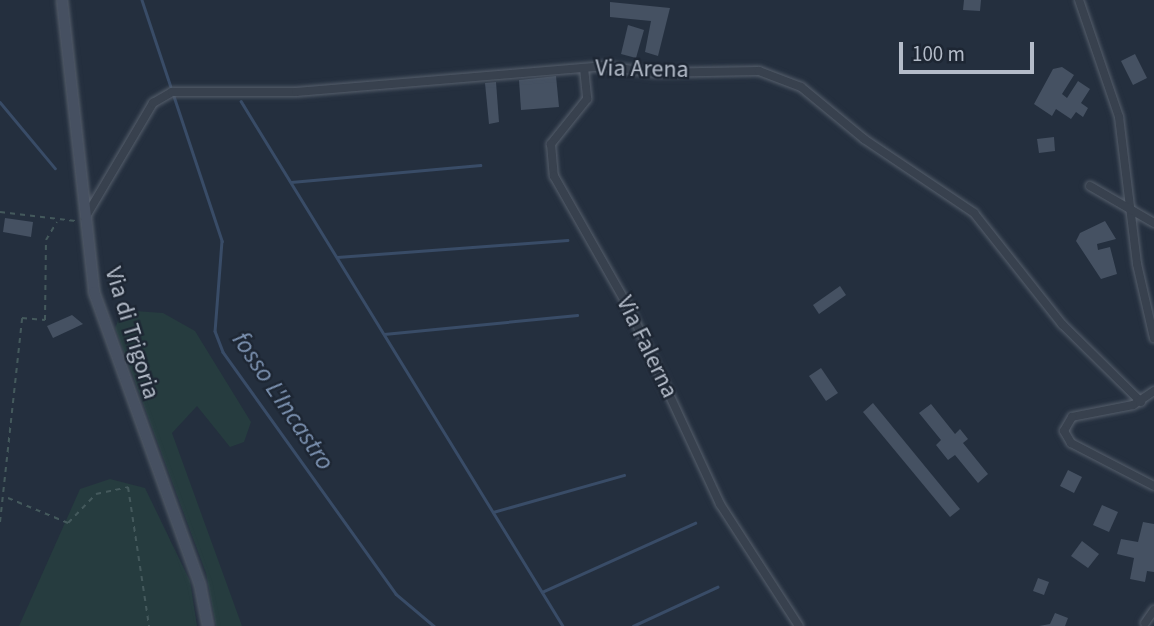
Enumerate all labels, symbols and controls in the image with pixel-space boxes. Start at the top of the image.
scale bar [902,28,1037,72]
text: 100 m [912,39,965,69]
street label: Via Arena [595,54,689,84]
street label: Via di Trigoria [98,264,166,402]
street label: Via Falerna [610,291,684,403]
water label: fosso L'Incastro [225,326,341,476]

